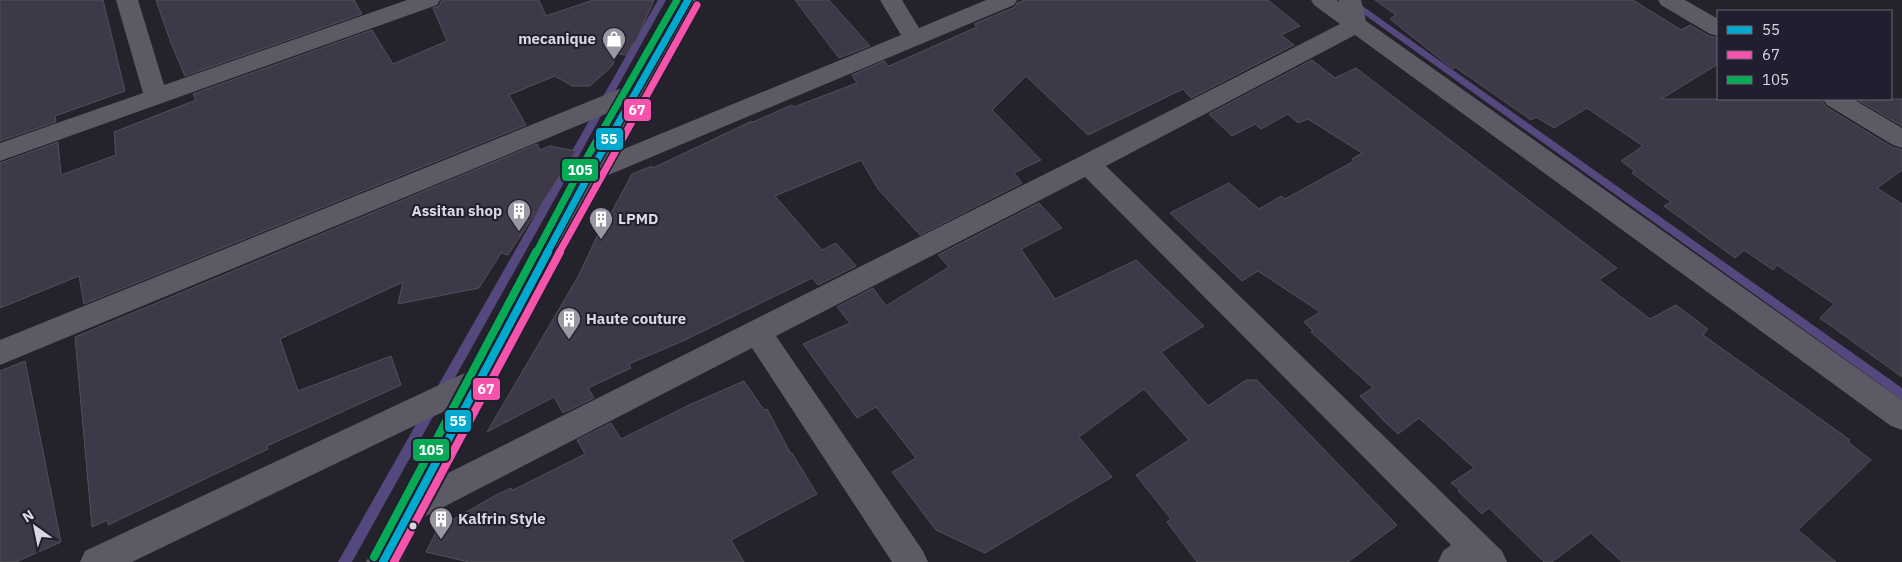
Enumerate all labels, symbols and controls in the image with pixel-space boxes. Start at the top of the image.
legend [1717,10,1892,100]
text: 55 [1762,20,1780,39]
shop icon: mecanique [601,26,627,60]
place label: mecanique [518,29,596,48]
text: 67 [1762,45,1780,64]
text: 105 [1762,70,1789,89]
line badge: 67 [623,98,652,122]
text: 67 [629,101,645,119]
line badge: 55 [595,127,624,151]
text: 55 [601,130,617,148]
line badge: 105 [561,158,599,182]
text: 105 [567,161,593,179]
building icon: Assitan shop [506,198,532,232]
place label: Assitan shop [412,201,502,220]
building icon: LPMD [588,206,614,240]
place label: LPMD [618,209,659,228]
building icon: Haute couture [556,306,582,340]
place label: Haute couture [586,309,686,328]
line badge: 67 [472,377,501,401]
text: 67 [478,380,494,398]
line badge: 55 [444,409,472,433]
text: 55 [450,412,466,430]
line badge: 105 [412,438,450,462]
text: 105 [418,441,444,459]
north arrow [10,502,60,552]
text: N [19,506,37,526]
building icon: Kalfrin Style [428,506,454,540]
place label: Kalfrin Style [458,509,546,528]
unlabelled marker [408,521,418,531]

